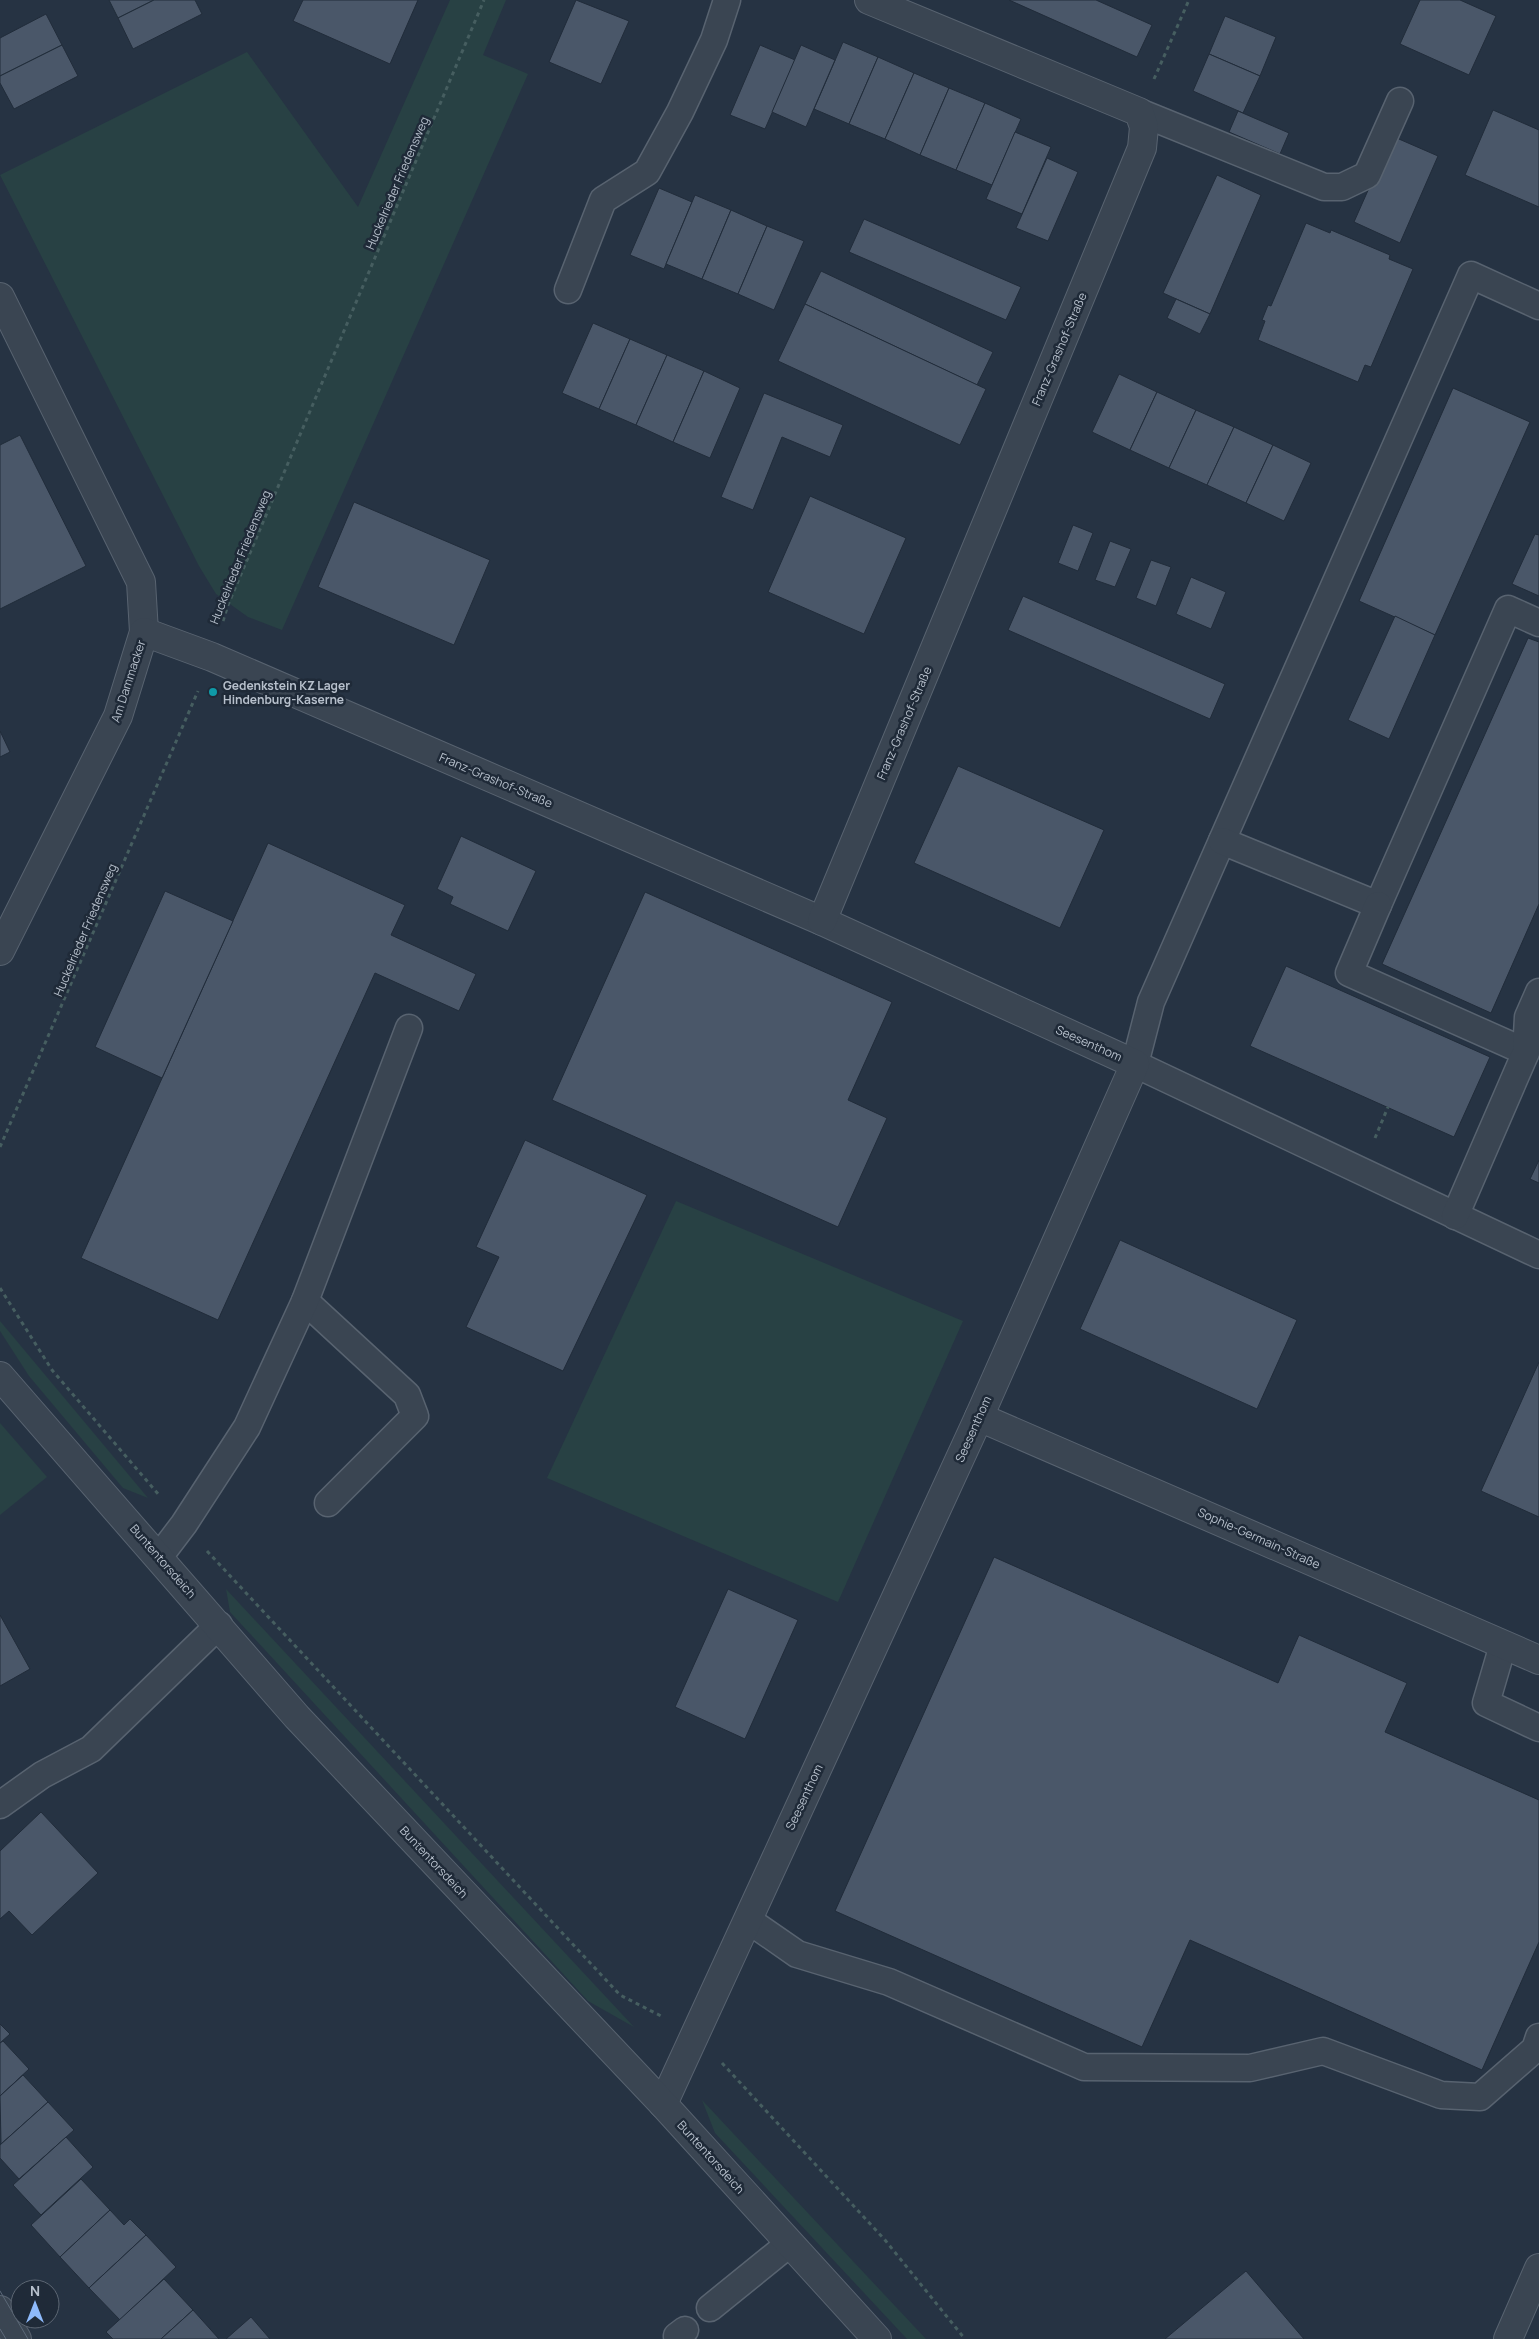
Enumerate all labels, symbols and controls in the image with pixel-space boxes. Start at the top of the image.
street label: Huckelrieder Friedensweg [361,114,433,252]
street label: Franz-Grashof-Straße [1027,290,1091,408]
street label: Huckelrieder Friedensweg [205,488,275,626]
street label: Am Dammacker [107,637,150,724]
street label: Franz-Grashof-Straße [872,664,936,782]
place label: Gedenkstein KZ Lager Hindenburg-Kaserne [223,677,350,708]
marker: Gedenkstein KZ Lager Hindenburg-Kaserne [207,686,219,698]
street label: Franz-Grashof-Straße [437,748,555,812]
street label: Huckelrieder Friedensweg [49,861,121,999]
street label: Seesenthom [1053,1021,1125,1065]
street label: Seesenthom [951,1393,995,1465]
street label: Sophie-Germain-Straße [1195,1503,1323,1573]
street label: Buntentorsdeich [126,1520,200,1602]
street label: Seesenthom [781,1761,827,1833]
street label: Buntentorsdeich [396,1822,472,1902]
street label: Buntentorsdeich [674,2117,748,2197]
north arrow [10,2279,60,2329]
text: N [30,2281,40,2300]

